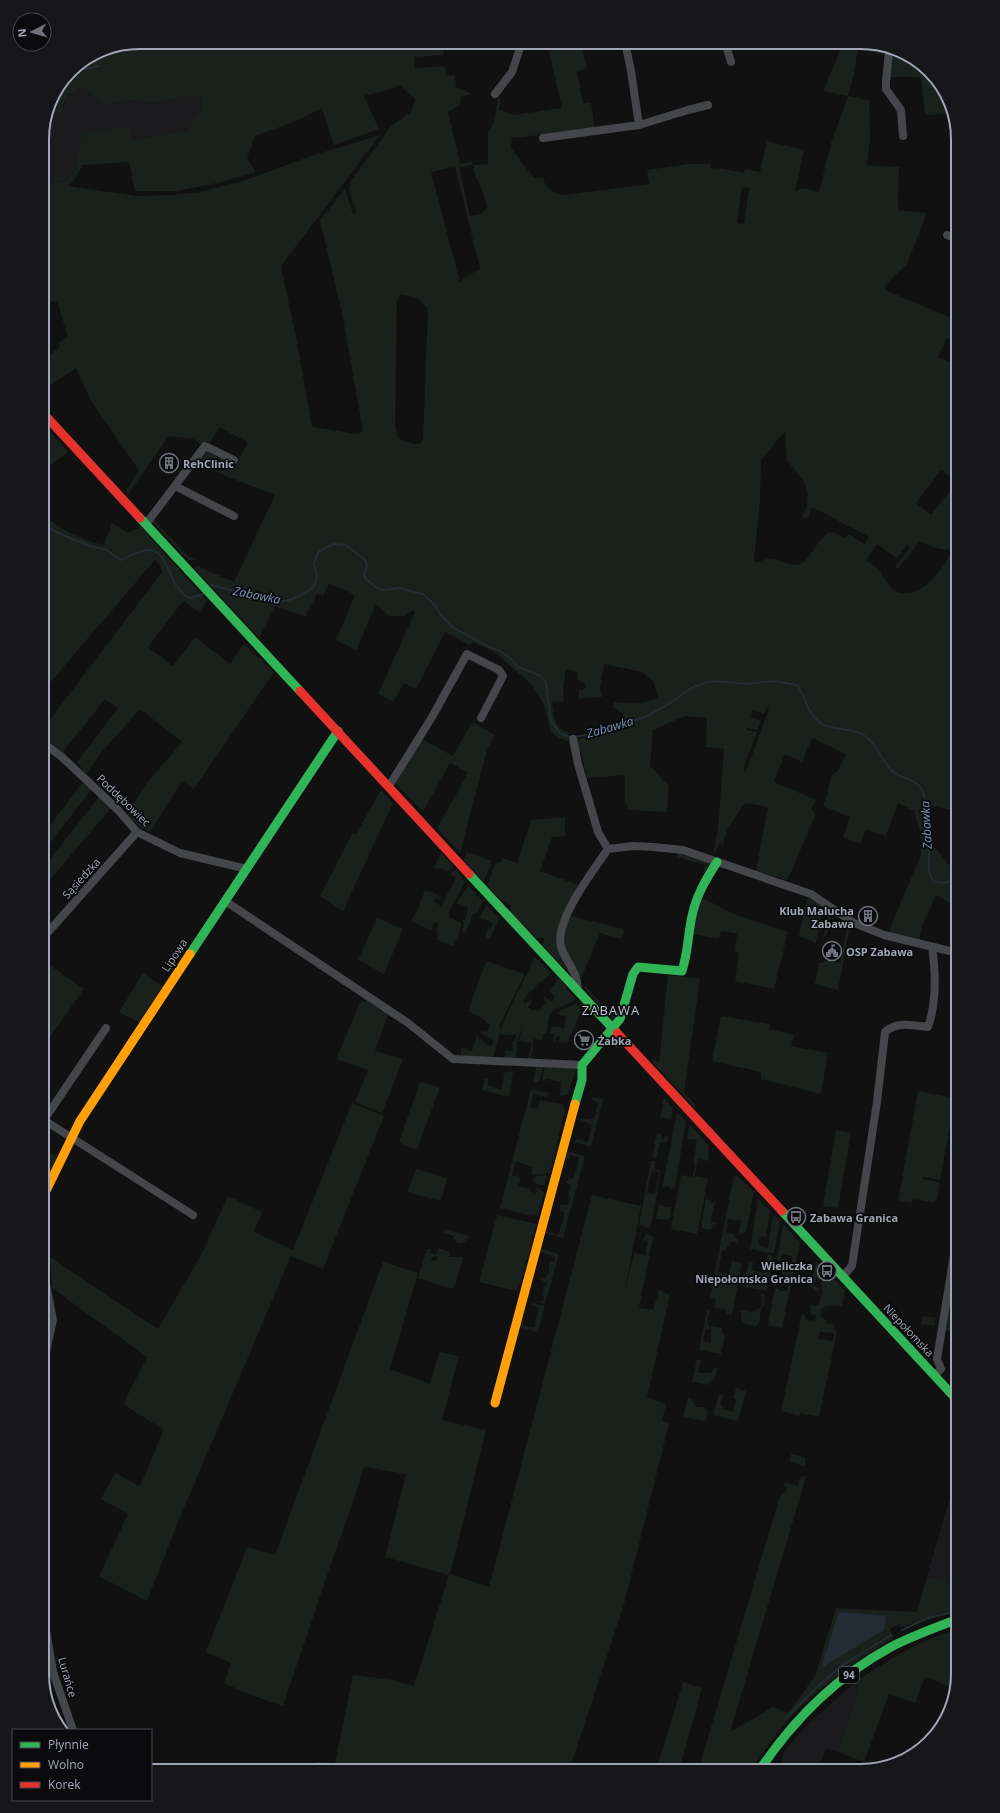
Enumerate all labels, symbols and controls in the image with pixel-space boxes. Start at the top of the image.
north arrow [12,12,52,52]
text: N [14,28,29,38]
building icon: RehClinic [158,452,180,474]
place label: RehClinic [183,456,234,471]
water label: Zabawka [231,582,282,608]
water label: Zabawka [584,712,636,742]
street label: Poddębowiec [94,771,154,829]
water label: Zabawka [916,800,936,850]
street label: Sąsiedzka [59,854,103,902]
place label: Klub Malucha Zabawa [779,903,854,931]
building icon: Klub Malucha Zabawa [857,905,879,927]
street label: Lipowa [158,936,190,974]
public building icon: OSP Zabawa [821,940,843,962]
place label: OSP Zabawa [846,944,913,959]
district label: ZABAWA [582,1001,640,1019]
supermarket icon: Żabka [573,1029,595,1051]
place label: Żabka [598,1033,631,1048]
bus stop icon: Zabawa Granica [785,1206,807,1228]
place label: Zabawa Granica [810,1210,898,1225]
place label: Wieliczka Niepołomska Granica [695,1258,813,1286]
bus stop icon: Wieliczka Niepołomska Granica [816,1260,838,1282]
street label: Niepołomska [881,1300,937,1360]
street label: Lurańce [55,1655,81,1699]
road number: 94 [839,1667,859,1683]
legend [12,1729,152,1801]
text: Płynnie [48,1736,89,1753]
text: Wolno [48,1756,84,1773]
text: Korek [48,1776,81,1793]

